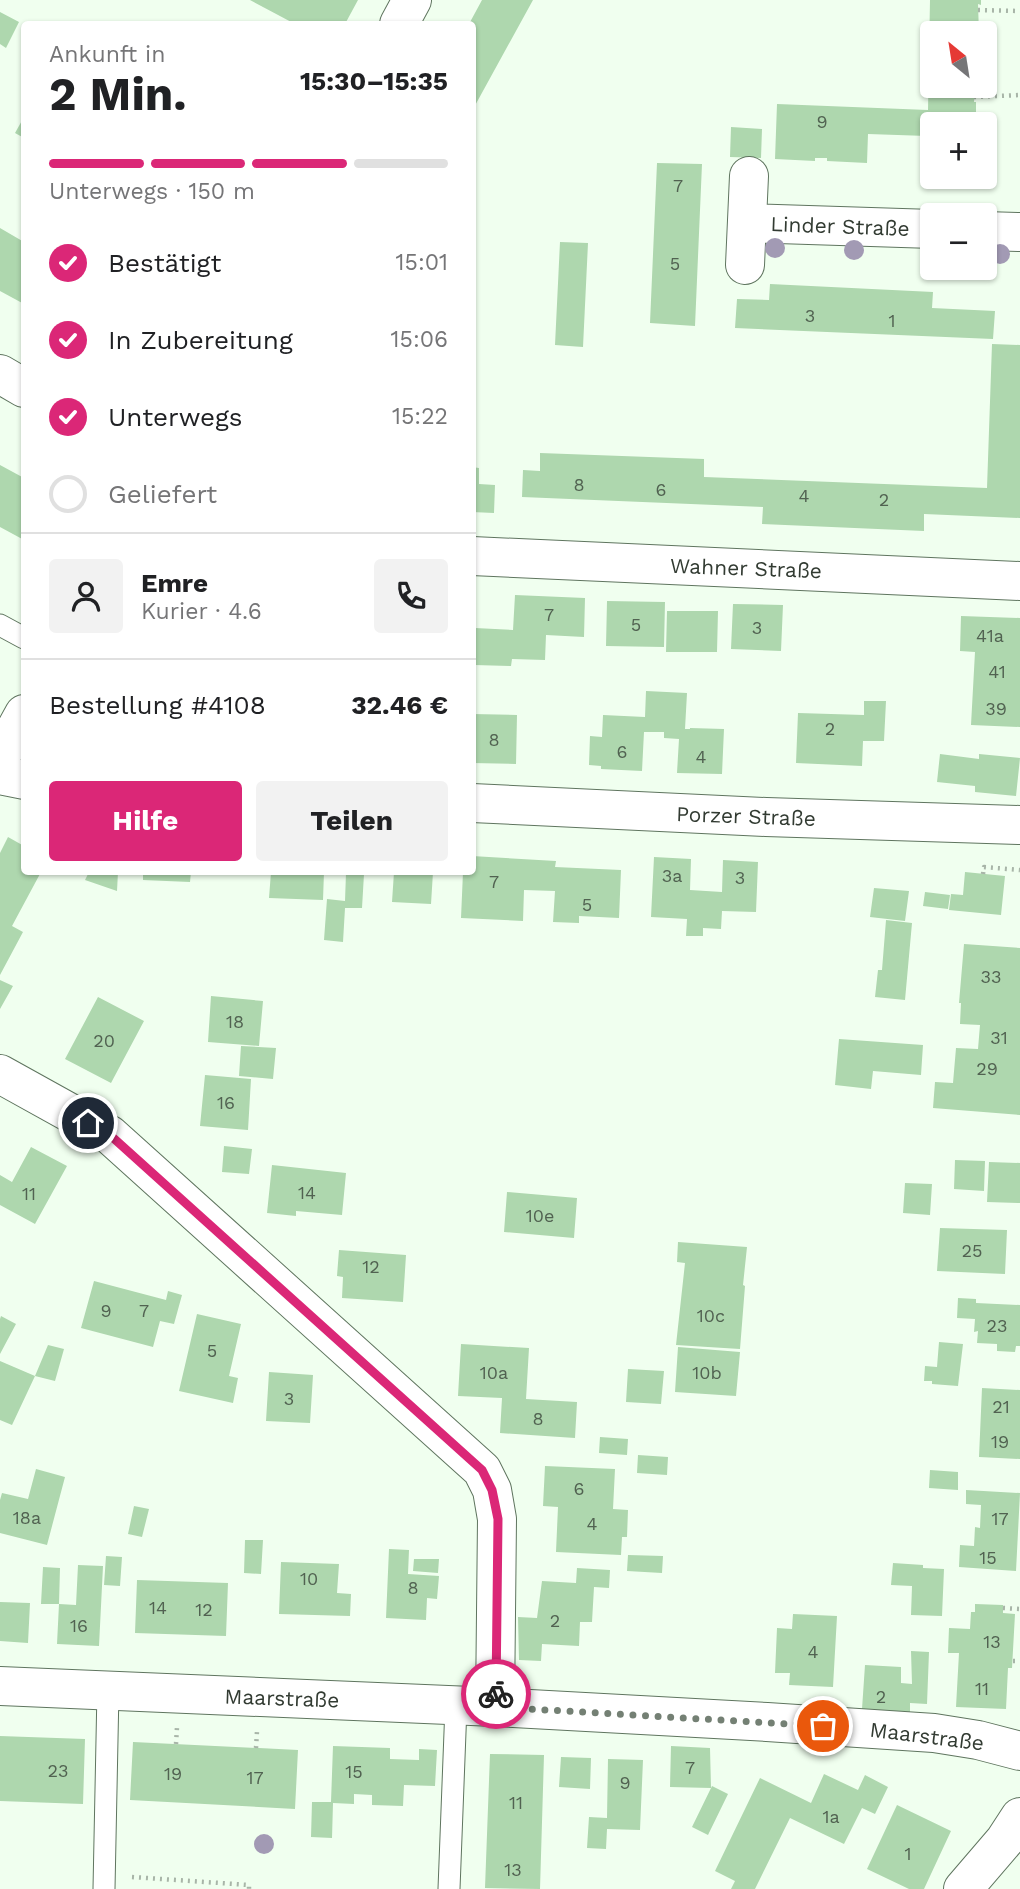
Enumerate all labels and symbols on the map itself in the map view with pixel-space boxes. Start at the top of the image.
north arrow [920,21,998,98]
house number: 9 [816,111,828,132]
house number: 7 [673,175,683,196]
street label: Linder Straße [770,211,910,241]
house number: 5 [670,253,680,274]
house number: 3 [805,305,815,326]
house number: 1 [888,310,896,331]
house number: 8 [573,474,585,495]
house number: 6 [656,479,666,500]
house number: 4 [799,485,810,506]
house number: 2 [879,489,889,510]
street label: Wahner Straße [670,553,822,583]
house number: 7 [544,604,554,625]
house number: 5 [631,614,641,635]
house number: 3 [752,617,762,638]
house number: 41a [976,625,1004,646]
house number: 41 [988,661,1006,682]
house number: 39 [985,698,1007,719]
house number: 2 [825,718,835,739]
house number: 8 [488,729,500,750]
house number: 6 [617,741,627,762]
house number: 4 [696,746,707,767]
street label: Porzer Straße [676,801,816,831]
house number: 3a [662,865,682,886]
house number: 3 [735,867,745,888]
house number: 7 [489,871,499,892]
house number: 5 [582,894,592,915]
house number: 33 [981,966,1002,987]
house number: 18 [226,1011,244,1032]
house number: 31 [990,1027,1008,1048]
house number: 20 [93,1030,115,1051]
house number: 29 [976,1058,998,1079]
house number: 16 [217,1092,235,1113]
pin [58,1093,118,1153]
house number: 14 [298,1182,316,1203]
house number: 11 [22,1183,36,1204]
house number: 10e [526,1205,554,1226]
house number: 25 [962,1240,982,1261]
house number: 12 [362,1256,380,1277]
house number: 9 [100,1300,112,1321]
house number: 7 [139,1300,149,1321]
house number: 10c [697,1305,725,1326]
house number: 23 [987,1315,1008,1336]
house number: 5 [207,1340,217,1361]
house number: 10a [480,1362,508,1383]
house number: 10b [692,1362,722,1383]
house number: 3 [284,1388,294,1409]
house number: 21 [992,1396,1010,1417]
house number: 8 [532,1408,544,1429]
house number: 19 [991,1431,1009,1452]
house number: 6 [574,1478,584,1499]
house number: 18a [13,1507,41,1528]
house number: 17 [991,1508,1009,1529]
house number: 4 [587,1513,598,1534]
house number: 15 [979,1547,997,1568]
house number: 10 [300,1568,318,1589]
house number: 8 [407,1577,419,1598]
house number: 14 [149,1597,167,1618]
house number: 12 [195,1599,213,1620]
house number: 2 [550,1610,560,1631]
house number: 16 [70,1615,88,1636]
house number: 13 [983,1631,1001,1652]
house number: 4 [808,1641,819,1662]
courier [461,1659,531,1729]
house number: 11 [975,1678,989,1699]
street label: Maarstraße [224,1684,340,1712]
house number: 2 [876,1686,886,1707]
pin [793,1696,853,1756]
street label: Maarstraße [868,1717,986,1755]
house number: 7 [685,1757,695,1778]
house number: 23 [48,1760,69,1781]
house number: 15 [345,1761,363,1782]
house number: 19 [164,1763,182,1784]
house number: 17 [246,1767,264,1788]
house number: 9 [619,1772,631,1793]
house number: 11 [509,1792,523,1813]
house number: 1a [822,1806,840,1827]
house number: 1 [904,1843,912,1864]
house number: 13 [504,1859,522,1880]

